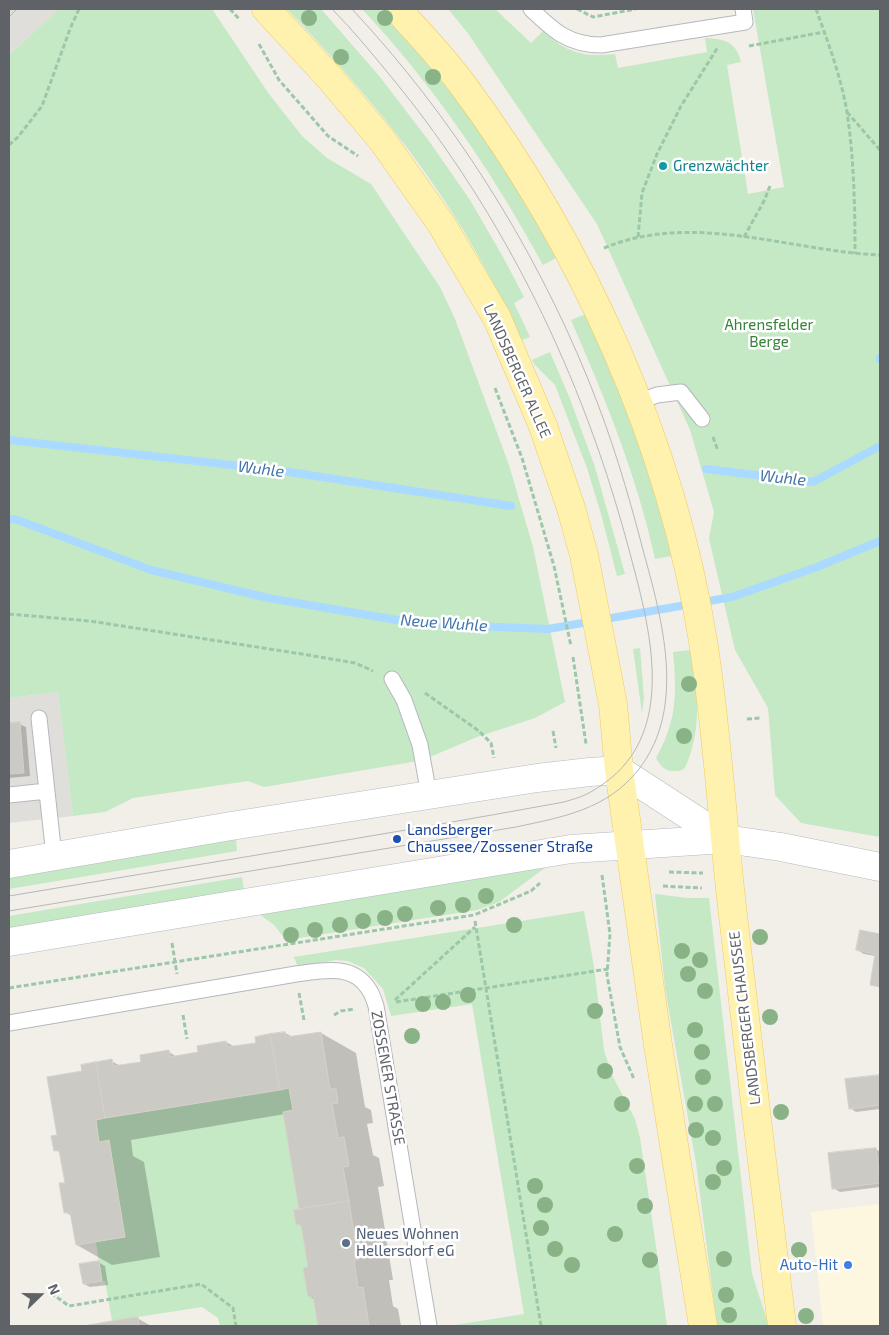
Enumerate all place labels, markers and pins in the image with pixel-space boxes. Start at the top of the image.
place label: Grenzwächter [673,157,769,175]
marker: Grenzwächter [657,160,669,172]
place label: Landsberger Chaussee/Zossener Straße [407,821,593,856]
marker: Landsberger Chaussee/Zossener Straße [391,833,403,845]
place label: Neues Wohnen Hellersdorf eG [356,1225,459,1260]
marker: Neues Wohnen Hellersdorf eG [340,1237,352,1249]
place label: Auto-Hit [780,1256,838,1274]
marker: Auto-Hit [842,1259,854,1271]

